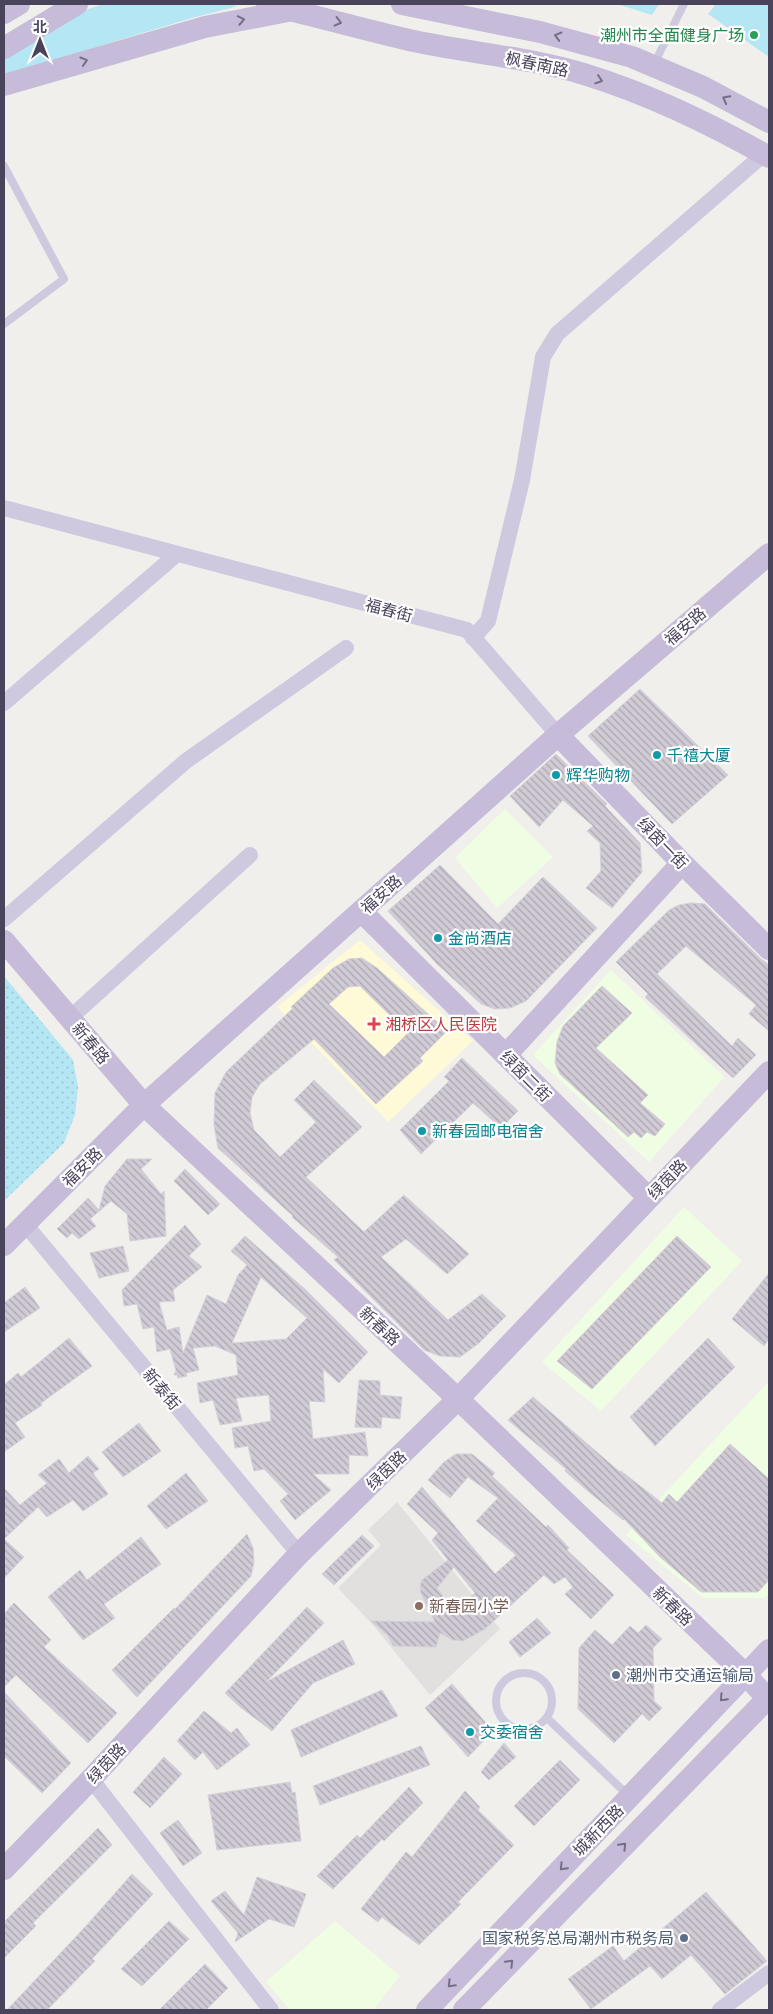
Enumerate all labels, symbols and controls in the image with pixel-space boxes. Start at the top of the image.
north arrow [15,15,65,65]
one-way arrow [237,15,245,25]
one-way arrow [334,16,343,27]
text: 北 [33,18,47,36]
place label: 潮州市全面健身广场 [600,25,744,46]
marker: 潮州市全面健身广场 [748,29,760,41]
one-way arrow [555,32,563,42]
street label: 枫春南路 [503,48,570,81]
one-way arrow [79,56,88,66]
one-way arrow [595,74,603,84]
one-way arrow [722,96,731,106]
street label: 福春街 [363,594,415,627]
street label: 福安路 [660,603,710,650]
place label: 千禧大厦 [667,745,731,766]
marker: 千禧大厦 [651,749,663,761]
place label: 辉华购物 [566,765,630,786]
marker: 辉华购物 [550,769,562,781]
street label: 绿茵一街 [633,813,692,874]
street label: 福安路 [356,871,406,918]
place label: 金尚酒店 [448,928,512,949]
marker: 金尚酒店 [432,932,444,944]
place label: 湘桥区人民医院 [385,1014,497,1035]
marker: 湘桥区人民医院 [367,1017,381,1031]
street label: 新春路 [67,1018,114,1068]
street label: 绿茵二街 [496,1046,556,1106]
place label: 新春园邮电宿舍 [432,1121,544,1142]
marker: 新春园邮电宿舍 [416,1125,428,1137]
street label: 福安路 [58,1143,107,1192]
street label: 绿茵路 [643,1155,692,1204]
street label: 新春路 [355,1302,404,1350]
street label: 新泰街 [138,1364,185,1414]
street label: 绿茵路 [362,1446,411,1495]
street label: 新春路 [648,1582,697,1631]
place label: 新春园小学 [429,1596,509,1617]
marker: 新春园小学 [413,1600,425,1612]
place label: 潮州市交通运输局 [626,1665,754,1686]
marker: 潮州市交通运输局 [610,1669,622,1681]
one-way arrow [720,1692,729,1701]
place label: 交委宿舍 [480,1722,544,1743]
marker: 交委宿舍 [464,1726,476,1738]
street label: 绿茵路 [82,1739,130,1788]
street label: 城新西路 [569,1800,628,1861]
one-way arrow [617,1843,626,1852]
one-way arrow [560,1861,569,1870]
place label: 国家税务总局潮州市税务局 [482,1928,674,1949]
marker: 国家税务总局潮州市税务局 [678,1932,690,1944]
one-way arrow [504,1959,513,1968]
one-way arrow [448,1979,457,1988]

